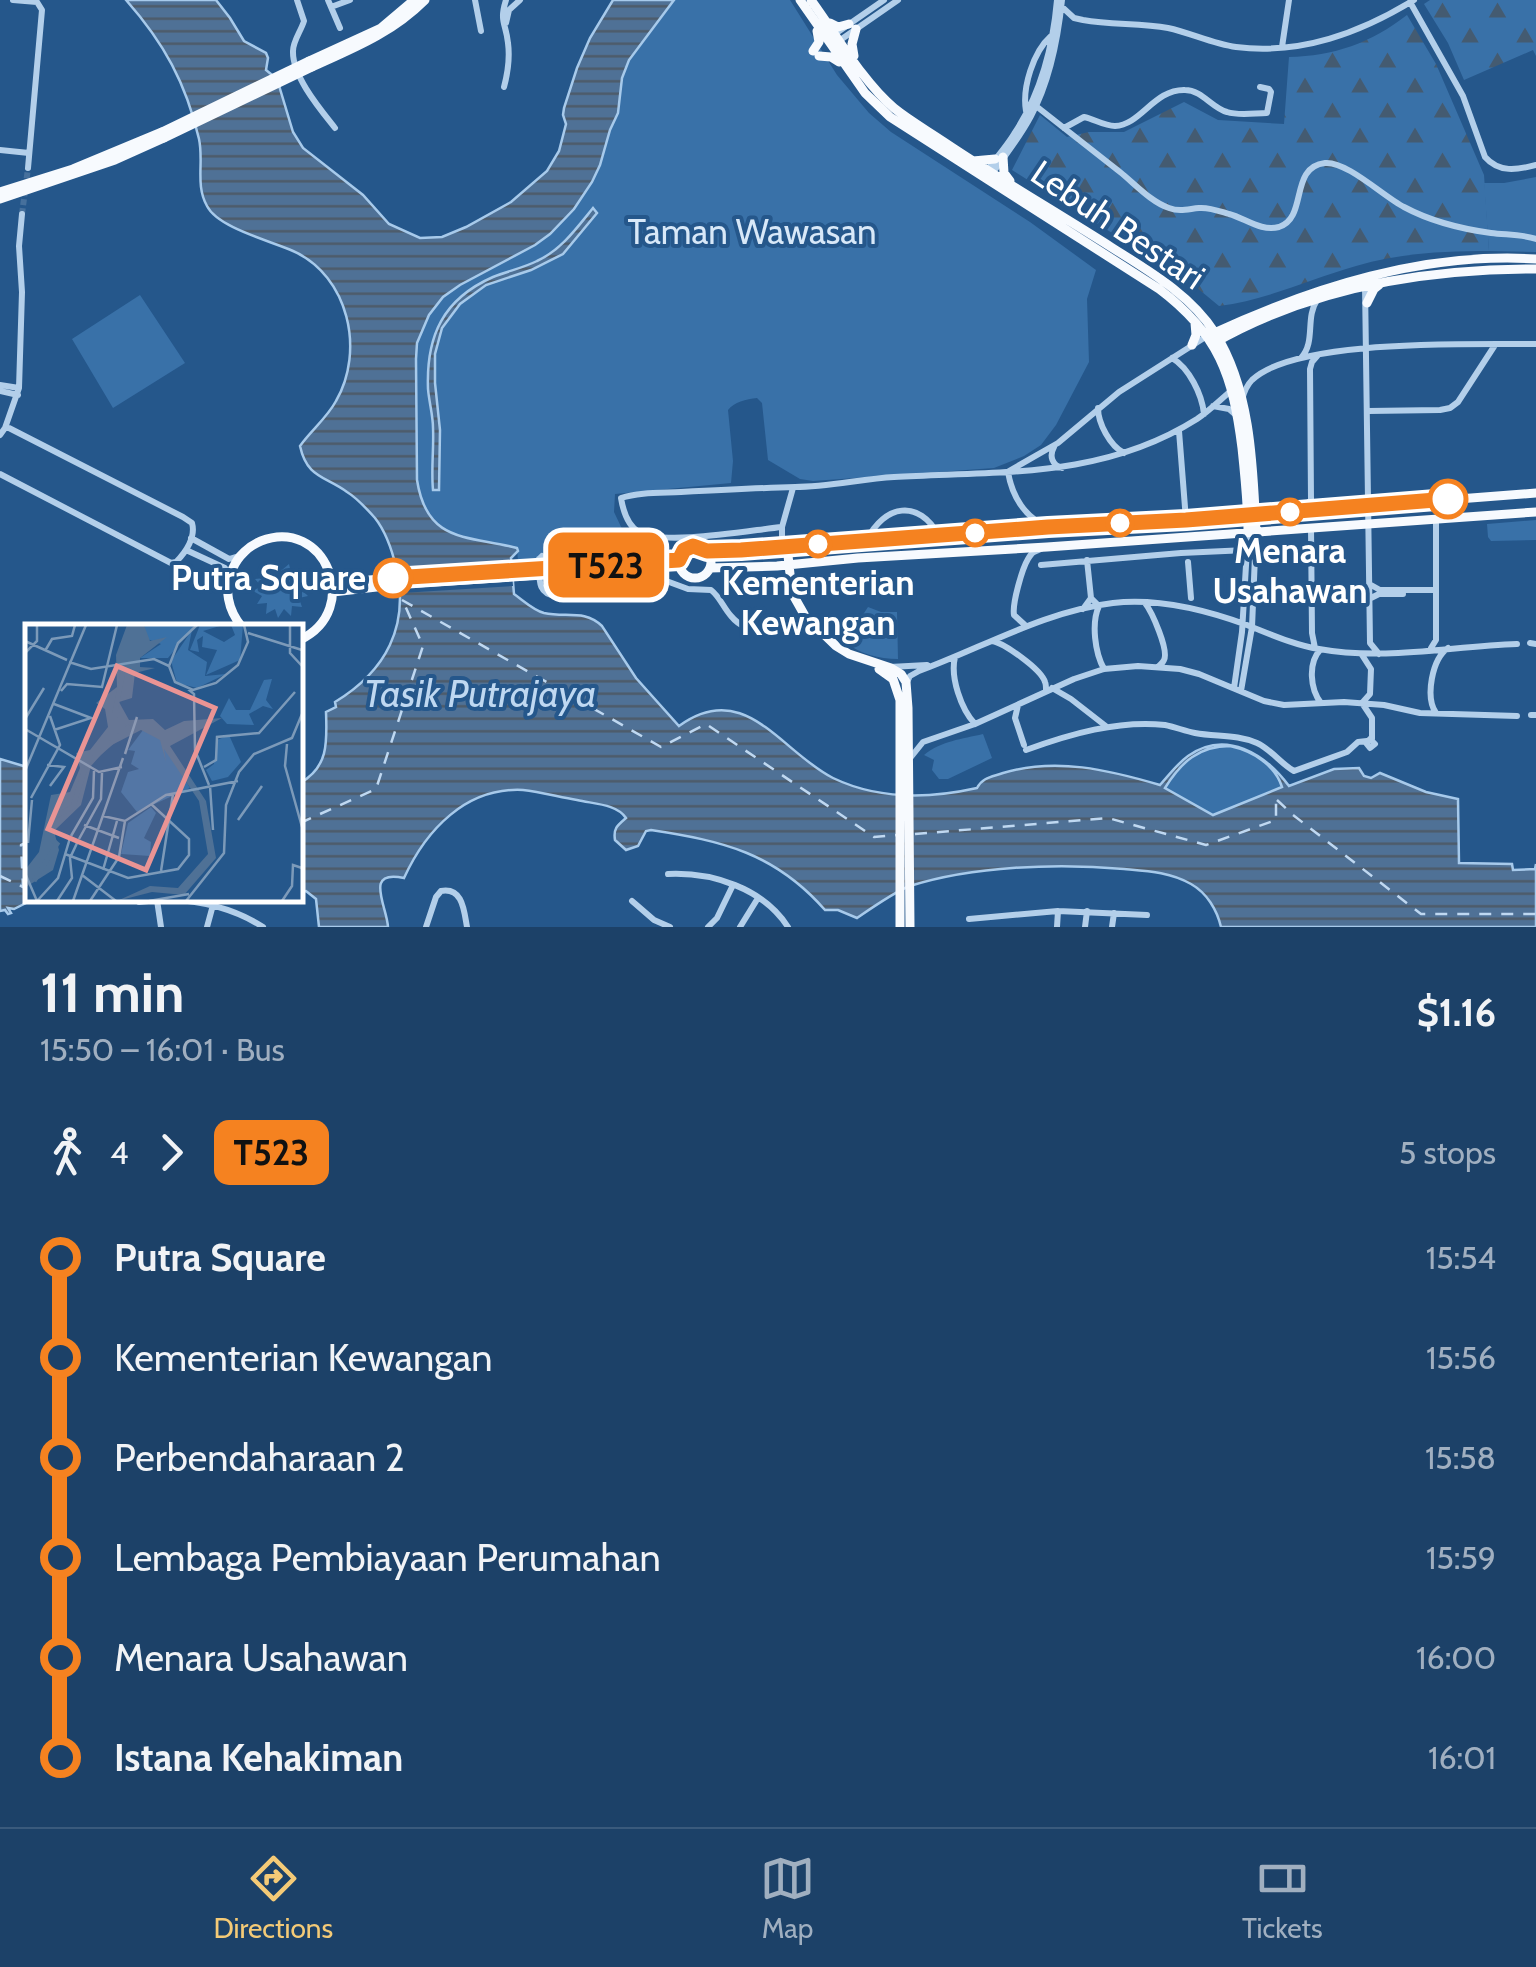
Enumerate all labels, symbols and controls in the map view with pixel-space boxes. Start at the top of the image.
street label: Lebuh Bestari [1023,151,1213,298]
park label: Taman Wawasan [627,210,877,253]
unlabelled marker [1429,480,1467,518]
marker: Menara Usahawan [1277,499,1303,525]
unlabelled marker [1107,510,1133,536]
unlabelled marker [962,520,988,546]
place label: Menara Usahawan [1212,529,1368,612]
marker: Kementerian Kewangan [805,531,831,557]
line badge: T523 [536,532,676,598]
text: T523 [568,544,644,587]
place label: Putra Square [171,556,366,599]
marker: Putra Square [374,559,412,597]
place label: Kementerian Kewangan [721,561,915,644]
inset map [25,624,302,902]
water label: Tasik Putrajaya [363,670,597,717]
text: 11 min [40,959,184,1026]
text: $1.16 [1417,989,1496,1036]
text: 15:50 – 16:01 · Bus [40,1030,285,1069]
icon: walk [40,1125,95,1180]
icon: forward [144,1125,199,1180]
text: T523 [234,1131,309,1174]
text: 4 [110,1133,129,1172]
text: 5 stops [1399,1133,1496,1172]
text: Putra Square [114,1234,326,1281]
text: 15:54 [1426,1238,1496,1277]
text: Kementerian Kewangan [114,1334,493,1381]
text: 15:56 [1426,1338,1496,1377]
text: Perbendaharaan 2 [114,1434,405,1481]
text: 15:58 [1425,1438,1496,1477]
text: Lembaga Pembiayaan Perumahan [114,1534,661,1581]
text: 15:59 [1426,1538,1496,1577]
text: Menara Usahawan [114,1634,408,1681]
text: 16:00 [1416,1638,1496,1677]
text: Istana Kehakiman [114,1734,403,1781]
text: 16:01 [1428,1738,1496,1777]
tab: Directions [213,1851,333,1945]
tab: Map [760,1851,815,1945]
tab: Tickets [1242,1851,1323,1945]

